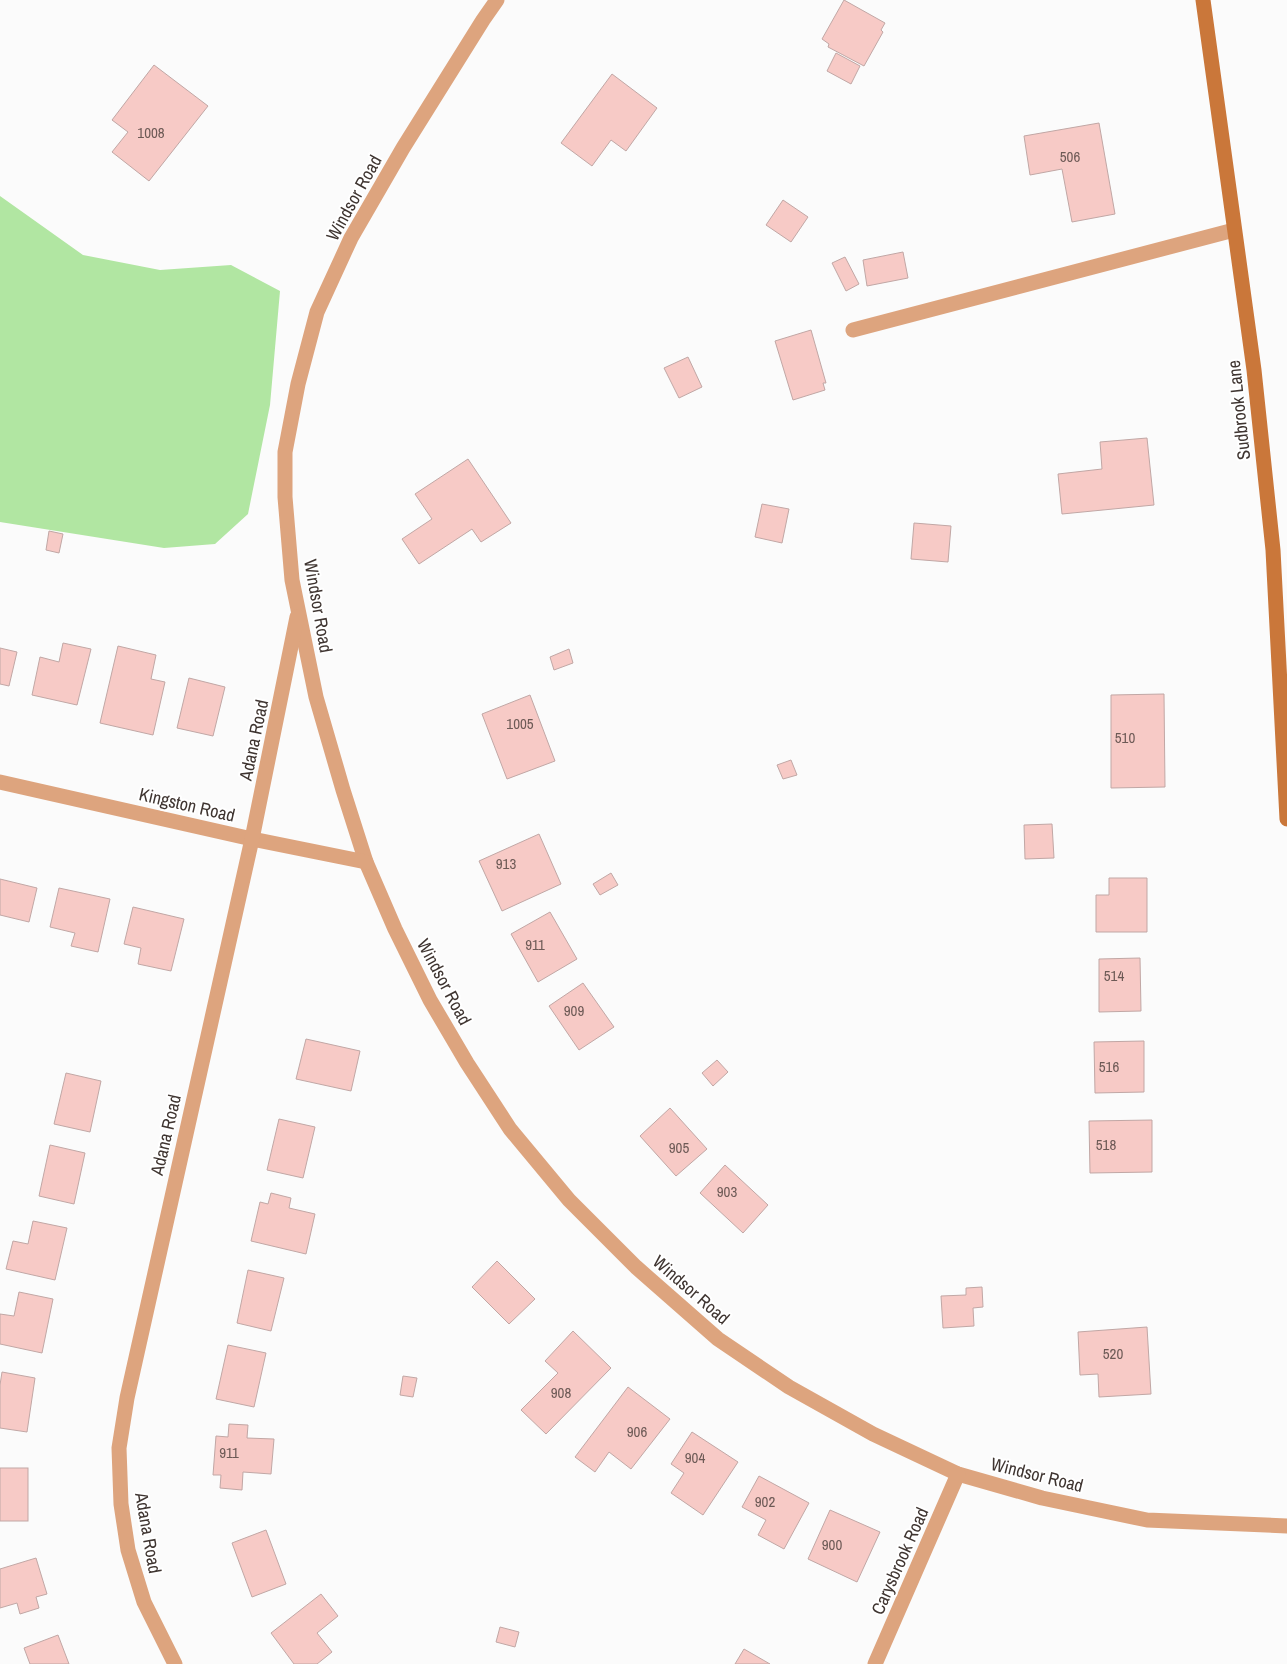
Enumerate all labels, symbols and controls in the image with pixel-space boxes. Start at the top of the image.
house number: 1008 [137,122,165,143]
house number: 506 [1060,146,1080,167]
street label: Windsor Road [320,150,387,245]
street label: Sudbrook Lane [1221,359,1256,461]
street label: Windsor Road [298,557,339,655]
street label: Adana Road [233,697,274,784]
house number: 1005 [506,713,534,734]
house number: 510 [1115,727,1135,748]
street label: Kingston Road [137,781,238,828]
house number: 913 [496,853,516,874]
street label: Windsor Road [411,934,478,1029]
house number: 911 [525,934,545,955]
house number: 514 [1104,965,1124,986]
house number: 909 [564,1000,584,1021]
house number: 516 [1099,1056,1119,1077]
street label: Adana Road [144,1092,187,1179]
house number: 518 [1096,1134,1116,1155]
house number: 905 [669,1137,689,1158]
house number: 903 [717,1181,737,1202]
street label: Windsor Road [648,1249,735,1330]
house number: 520 [1103,1343,1123,1364]
house number: 908 [551,1382,571,1403]
house number: 906 [627,1421,647,1442]
house number: 911 [219,1442,239,1463]
house number: 904 [685,1447,705,1468]
street label: Windsor Road [988,1451,1086,1498]
street label: Adana Road [129,1489,168,1575]
house number: 902 [755,1491,775,1512]
street label: Carysbrook Road [865,1503,934,1618]
house number: 900 [822,1534,842,1555]

